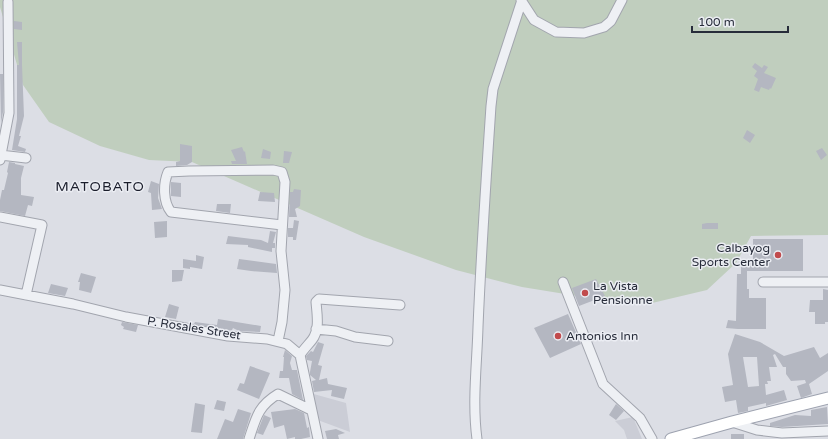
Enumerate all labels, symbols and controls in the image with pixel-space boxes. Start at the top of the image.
scale bar [692,8,788,34]
text: 100 m [698,15,735,29]
district label: MATOBATO [55,178,145,195]
place label: Calbayog Sports Center [692,241,770,269]
marker: Calbayog Sports Center [773,250,783,260]
place label: La Vista Pensionne [593,279,653,307]
marker: La Vista Pensionne [580,288,590,298]
street label: P. Rosales Street [146,314,242,342]
place label: Antonios Inn [566,329,638,343]
marker: Antonios Inn [553,331,563,341]

